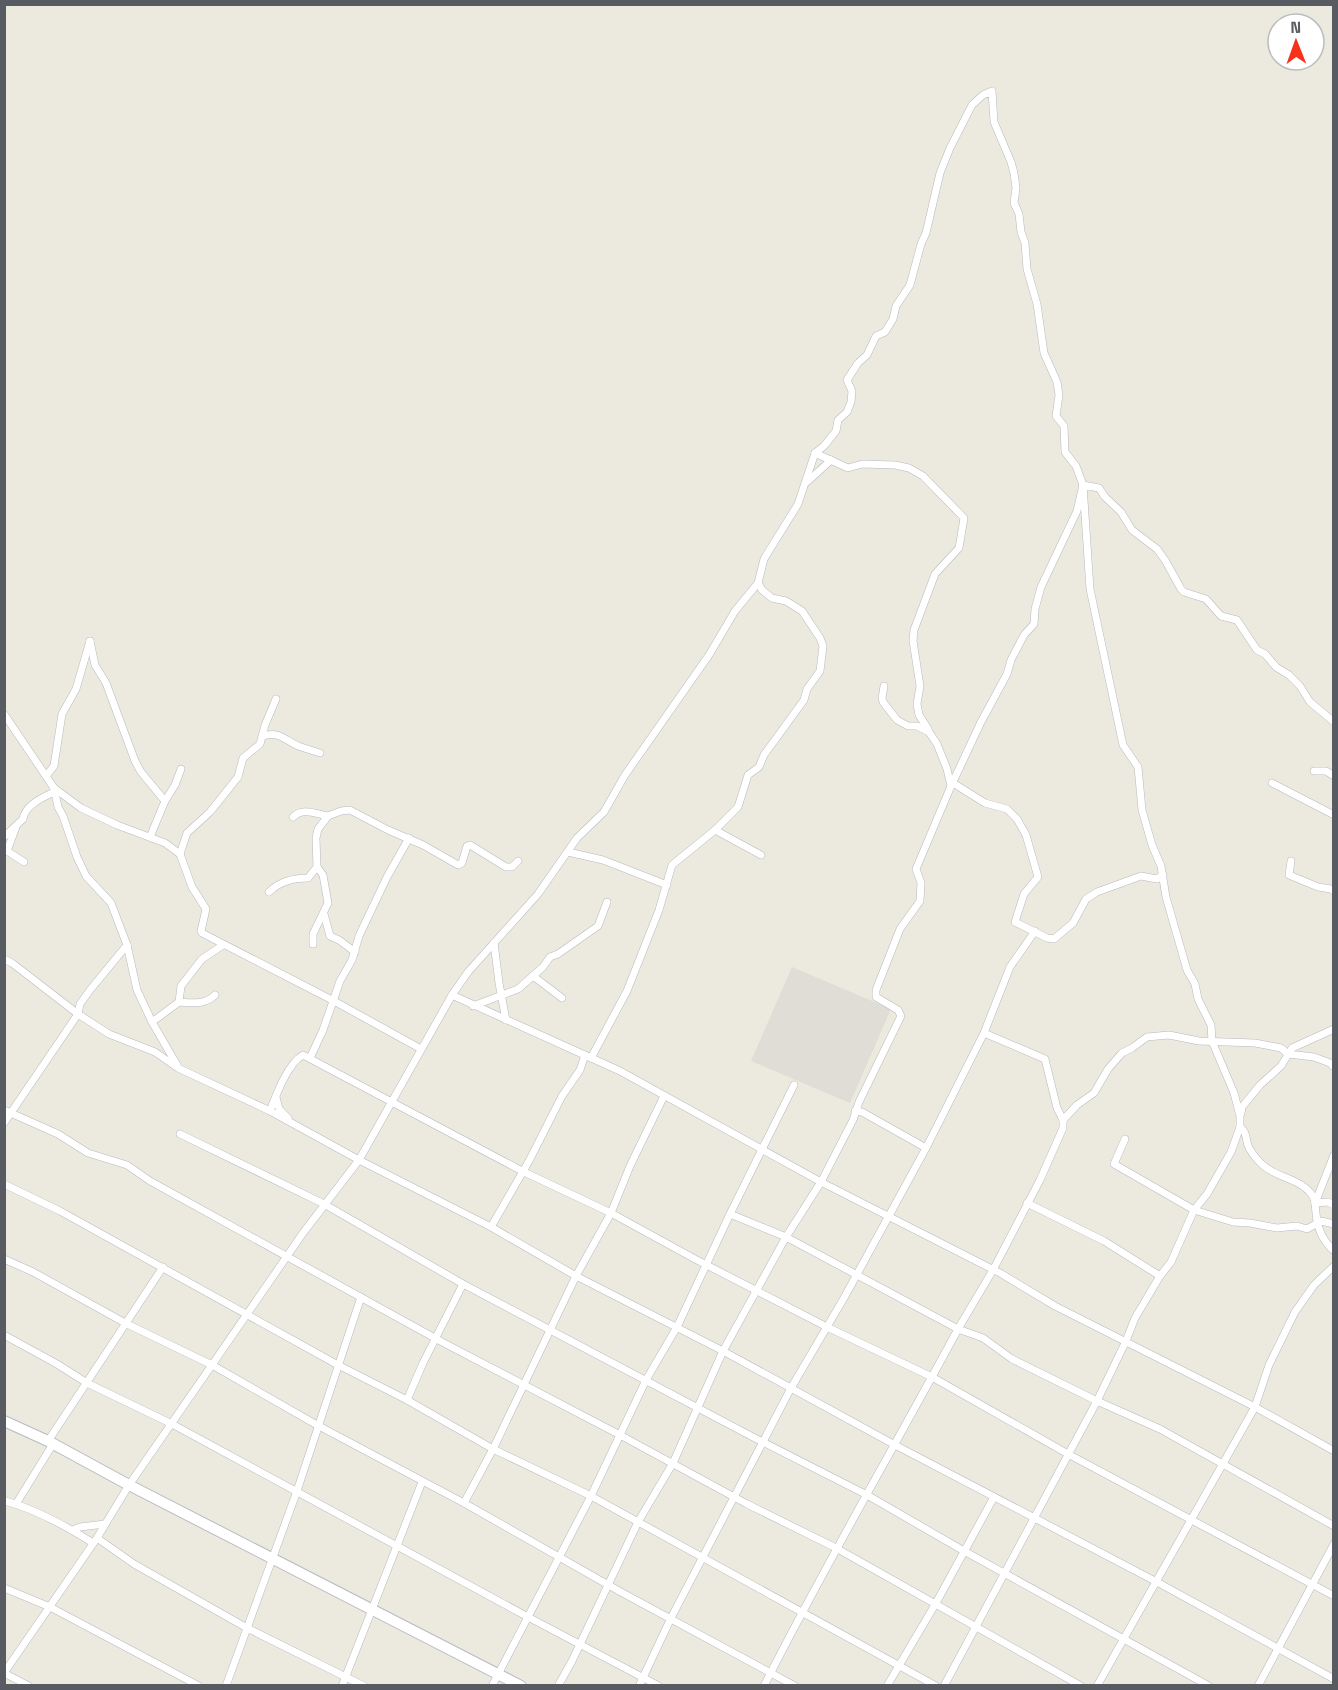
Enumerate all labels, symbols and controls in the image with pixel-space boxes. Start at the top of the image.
north arrow [1266,12,1326,72]
text: N [1290,17,1301,38]

